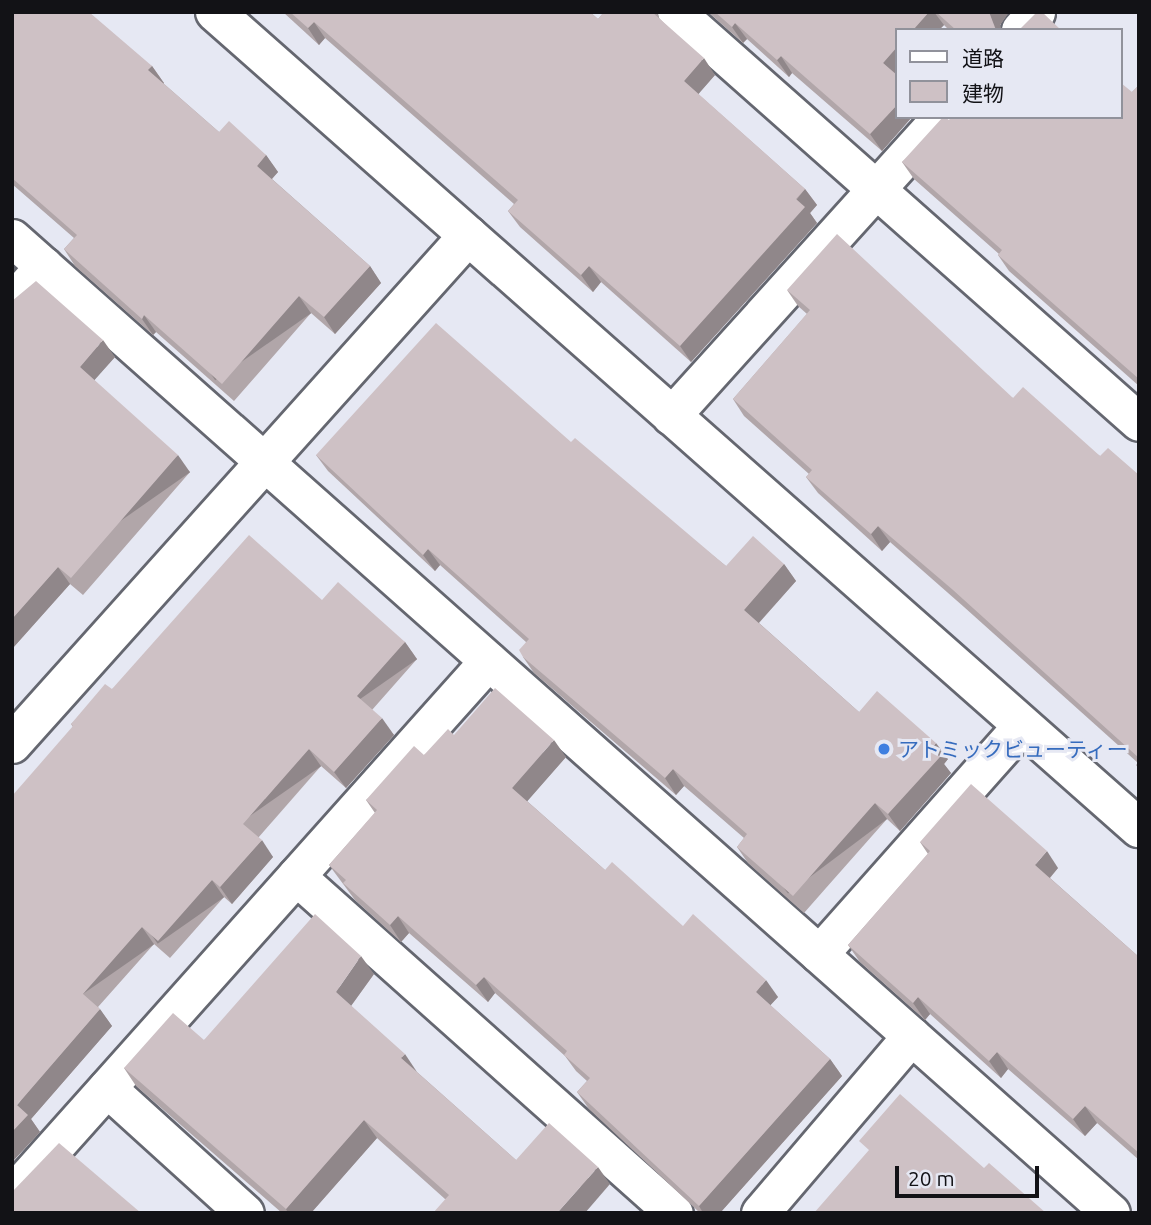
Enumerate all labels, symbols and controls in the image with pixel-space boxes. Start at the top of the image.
legend [895,28,1123,119]
text: 道路 [962,46,1004,70]
text: 建物 [962,81,1004,105]
place label: アトミックビューティー [898,736,1129,762]
marker: アトミックビューティー [876,741,892,757]
scale bar [899,1152,1042,1196]
text: 20 m [908,1166,955,1190]

